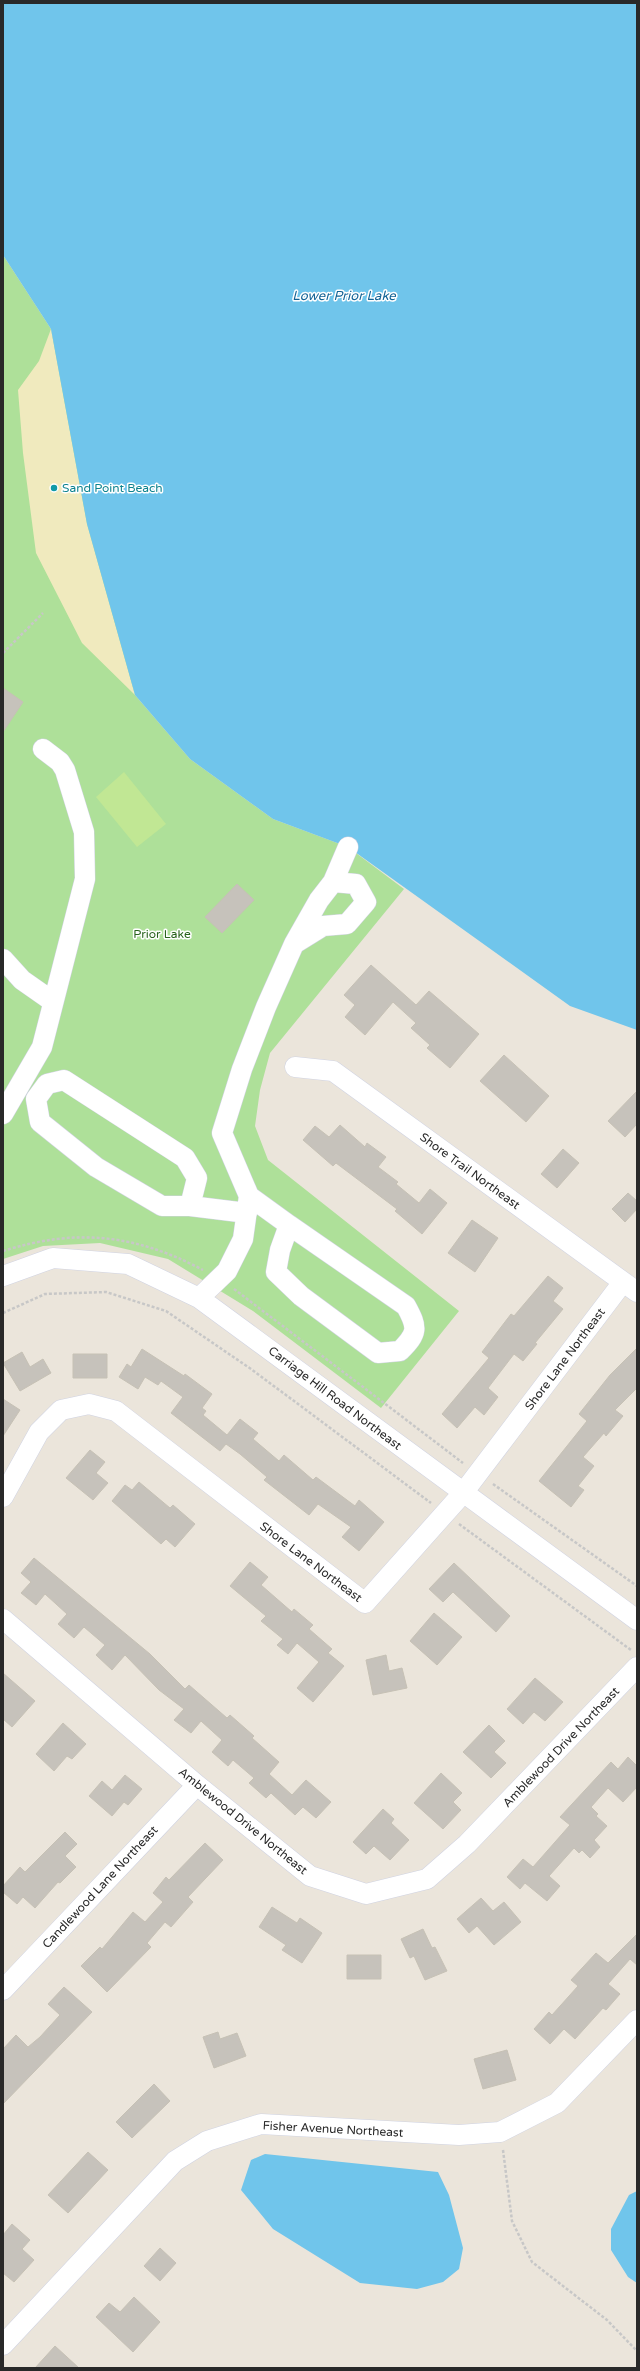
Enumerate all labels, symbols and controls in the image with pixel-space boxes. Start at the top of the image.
water label: Lower Prior Lake [292,288,396,304]
place label: Sand Point Beach [62,481,163,495]
marker: Sand Point Beach [49,483,59,493]
park label: Prior Lake [133,927,191,941]
street label: Shore Trail Northeast [417,1130,523,1212]
street label: Shore Lane Northeast [522,1305,608,1413]
street label: Carriage Hill Road Northeast [266,1343,405,1453]
street label: Shore Lane Northeast [257,1519,365,1605]
street label: Amblewood Drive Northeast [500,1684,622,1810]
street label: Amblewood Drive Northeast [176,1765,311,1878]
street label: Candlewood Lane Northeast [40,1823,161,1951]
street label: Fisher Avenue Northeast [262,2118,404,2140]

